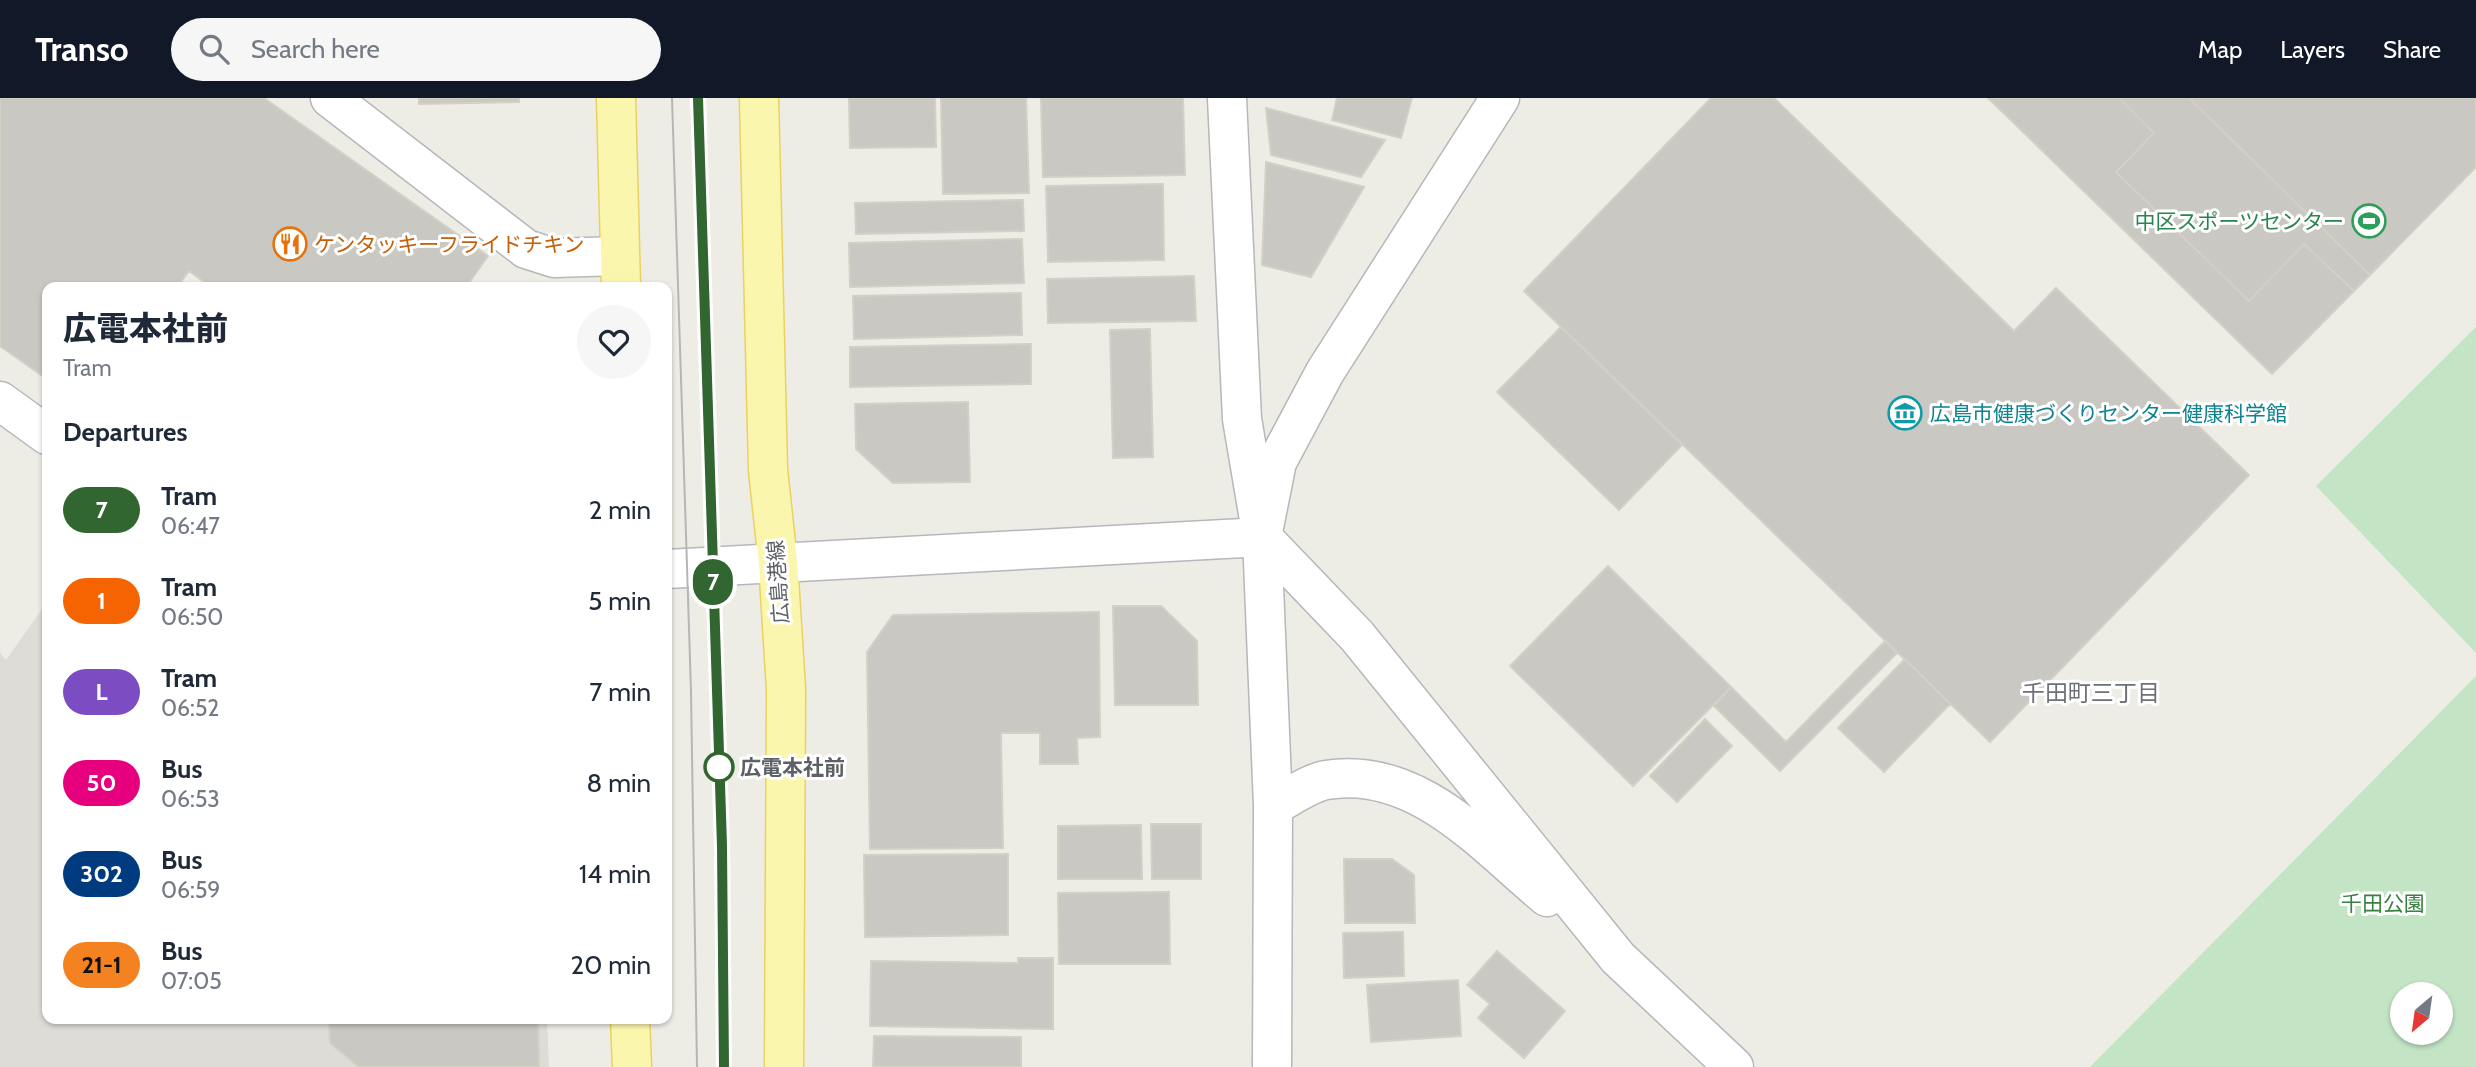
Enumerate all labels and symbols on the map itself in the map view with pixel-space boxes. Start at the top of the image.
sports icon: 中区スポーツセンター [2350,202,2388,240]
place label: 中区スポーツセンター [2134,209,2344,234]
restaurant icon: ケンタッキーフライドチキン [271,225,309,263]
place label: ケンタッキーフライドチキン [314,232,584,257]
museum icon: 広島市健康づくりセンター健康科学館 [1886,394,1924,432]
place label: 広島市健康づくりセンター健康科学館 [1930,401,2287,426]
street label: 広島港線 [763,539,793,625]
line badge: 7 [690,559,736,605]
district label: 千田町三丁目 [2022,679,2160,707]
marker: 広電本社前 [704,752,734,782]
place label: 広電本社前 [740,755,845,780]
park label: 千田公園 [2341,891,2425,916]
north arrow [2390,982,2454,1045]

